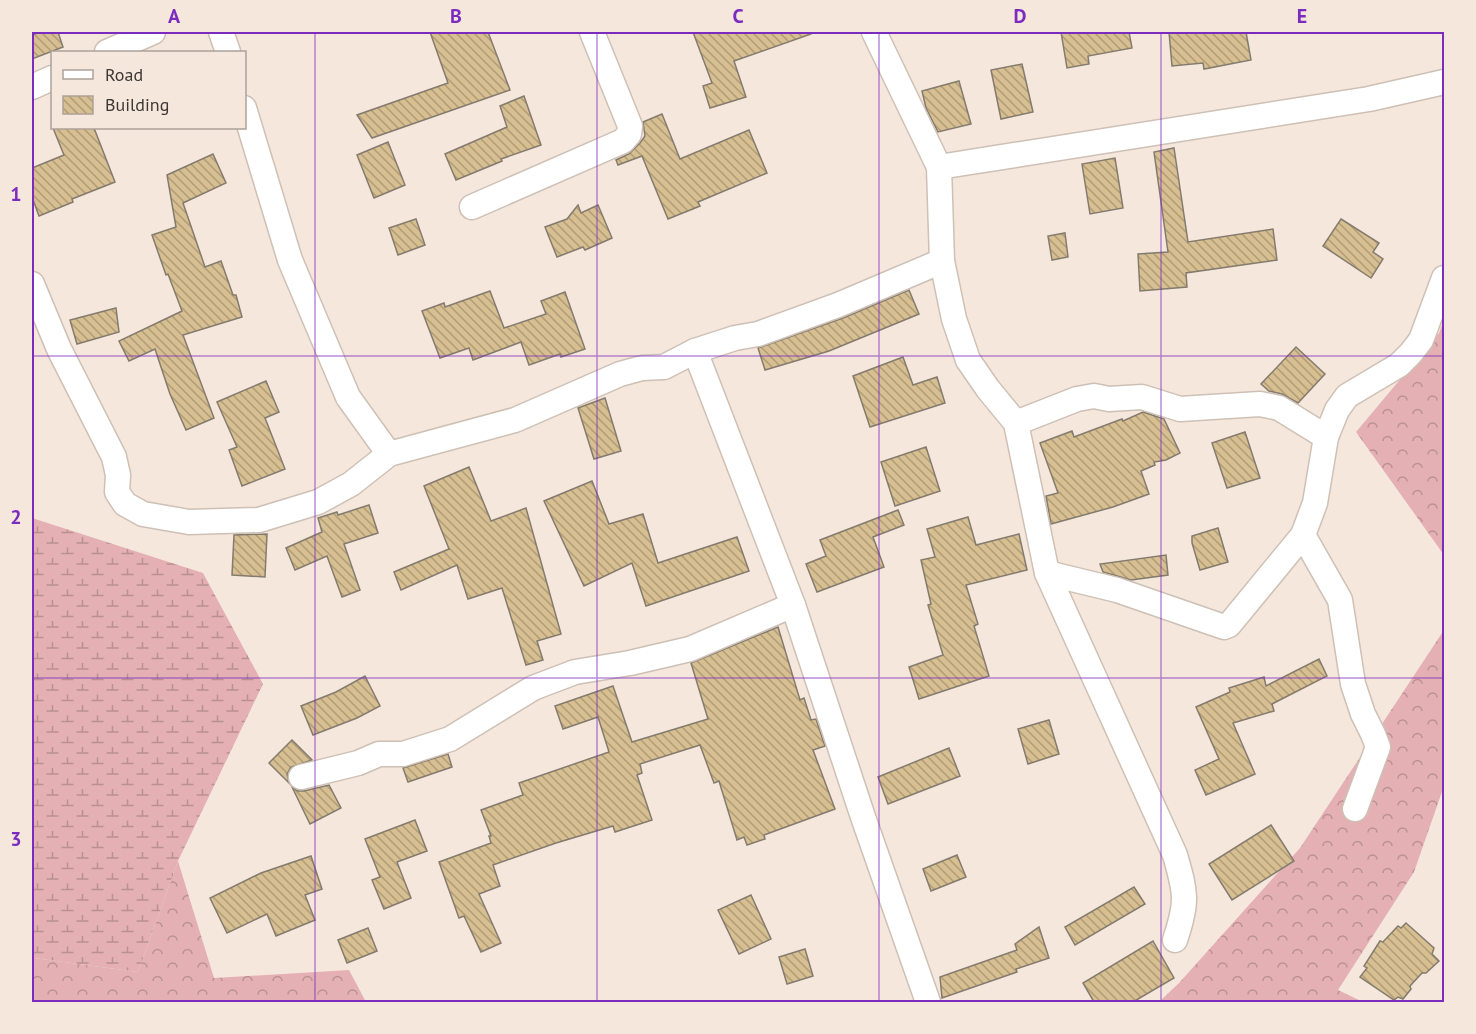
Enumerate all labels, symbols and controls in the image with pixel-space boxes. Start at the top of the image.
text: A [168,3,181,29]
text: B [450,3,462,29]
text: C [732,3,744,29]
text: D [1014,3,1027,29]
text: E [1297,3,1307,29]
legend [51,51,246,129]
text: Road [105,63,143,86]
text: Building [105,93,169,116]
text: 1 [10,181,22,207]
text: 2 [10,504,22,530]
text: 3 [10,826,22,852]

